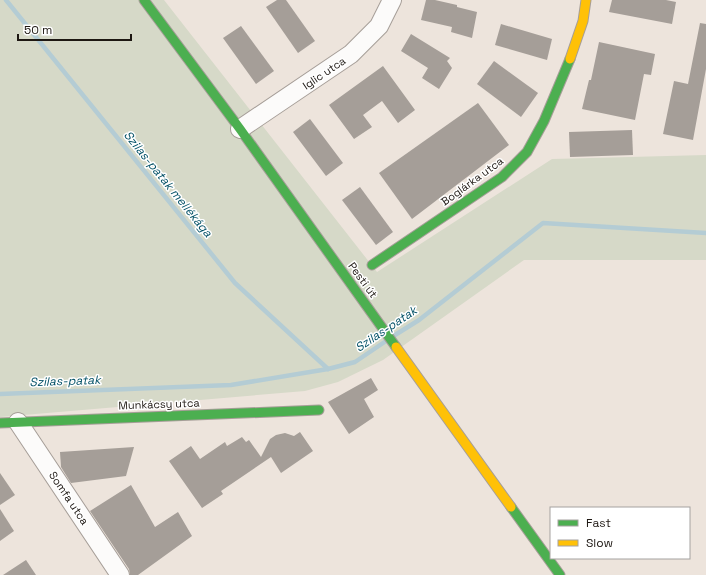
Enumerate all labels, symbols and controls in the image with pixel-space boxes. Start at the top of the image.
scale bar [18,16,131,42]
text: 50 m [24,22,52,38]
street label: Iglic utca [300,53,349,93]
water label: Szilas-patak mellékága [120,128,216,241]
street label: Boglárka utca [438,153,506,208]
street label: Pesti út [345,259,381,301]
water label: Szilas-patak [352,302,421,356]
water label: Szilas-patak [29,372,102,390]
street label: Munkácsy utca [118,396,201,412]
street label: Somfa utca [46,469,92,528]
legend [550,507,690,559]
text: Fast [586,515,611,531]
text: Slow [586,535,613,551]

